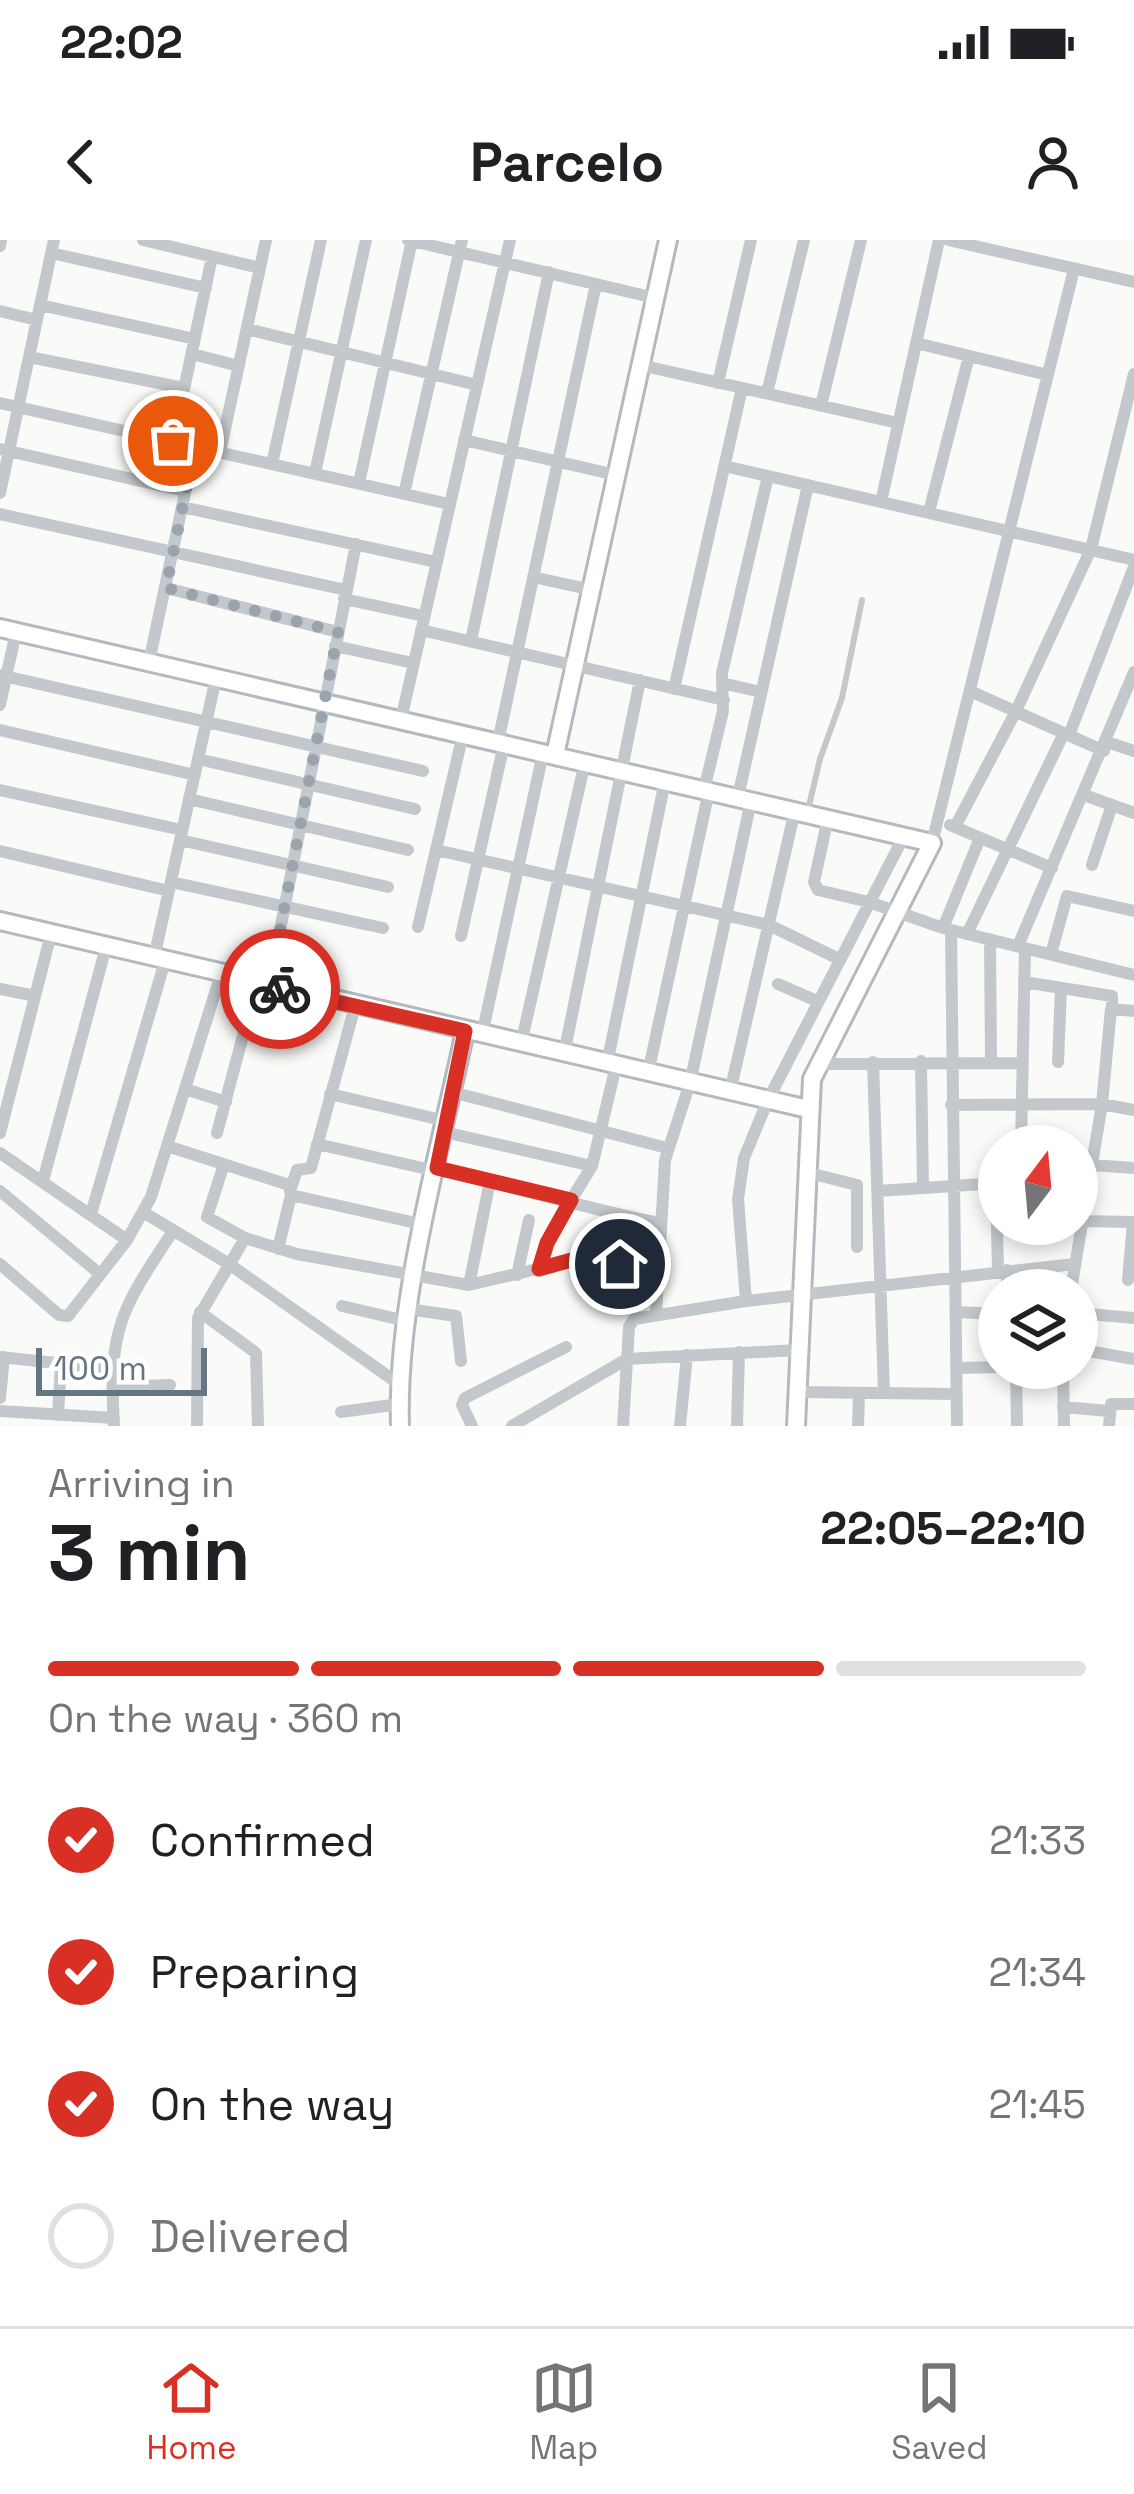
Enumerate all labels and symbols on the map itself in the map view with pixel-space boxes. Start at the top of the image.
pin [122,390,224,492]
courier [220,929,340,1049]
north arrow [978,1125,1098,1245]
pin [569,1213,671,1315]
scale bar [36,1342,207,1395]

